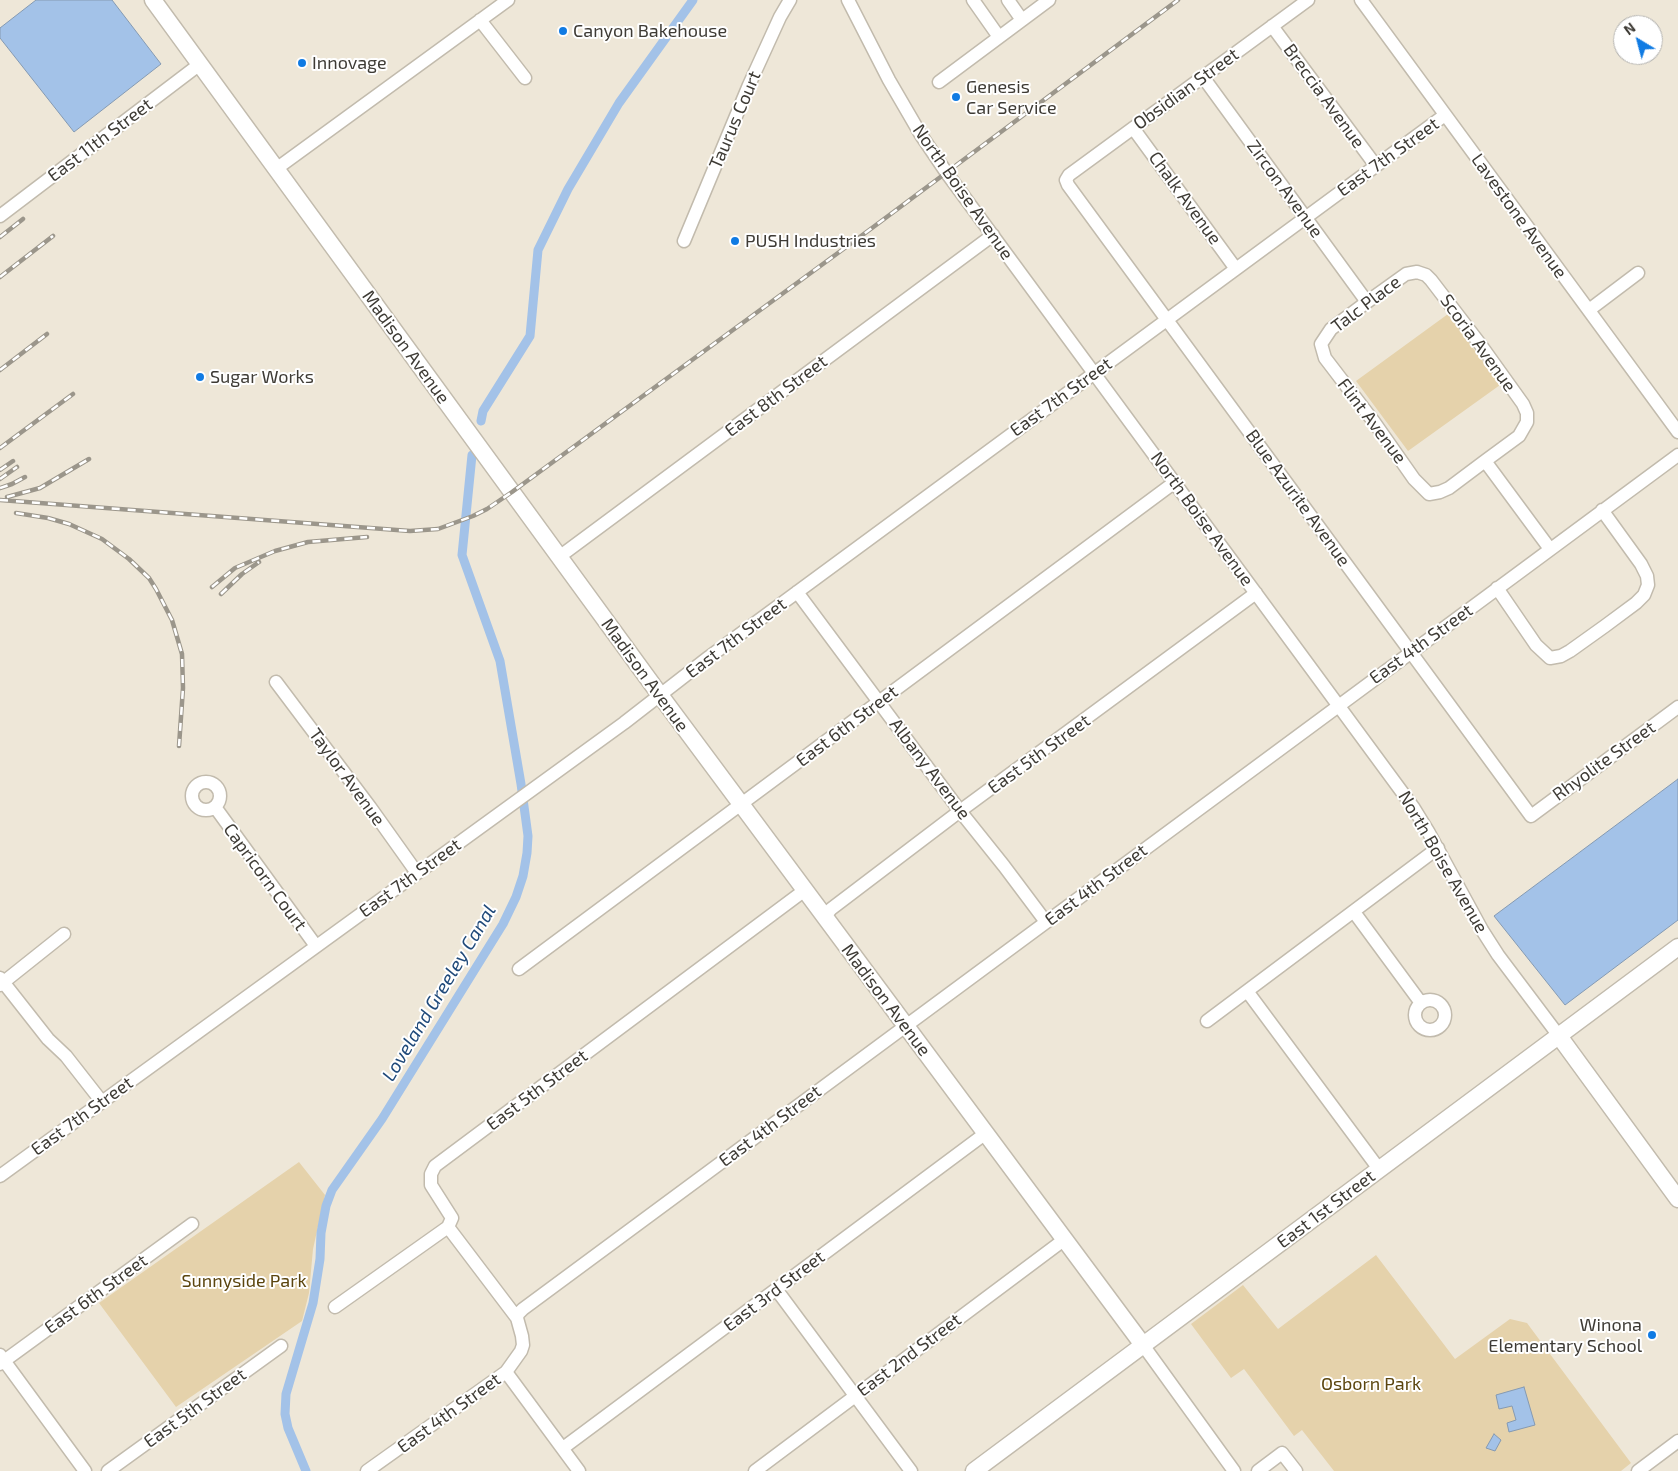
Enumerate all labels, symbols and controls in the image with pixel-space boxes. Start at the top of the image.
north arrow [1613,15,1663,65]
text: N [1620,19,1638,38]
place label: Canyon Bakehouse [573,20,727,42]
marker: Canyon Bakehouse [557,25,569,37]
street label: Breccia Avenue [1279,40,1369,152]
street label: Obsidian Street [1129,44,1243,134]
place label: Innovage [312,52,387,74]
marker: Innovage [296,57,308,69]
street label: Taurus Court [705,68,765,172]
place label: Genesis Car Service [966,76,1057,118]
marker: Genesis Car Service [950,91,962,103]
street label: East 11th Street [43,94,157,186]
street label: East 7th Street [1333,113,1443,201]
street label: North Boise Avenue [908,120,1018,264]
street label: Zircon Avenue [1242,136,1328,242]
street label: Chalk Avenue [1144,147,1226,249]
street label: Lavestone Avenue [1466,149,1572,283]
place label: PUSH Industries [745,230,876,252]
marker: PUSH Industries [729,235,741,247]
street label: Talc Place [1327,271,1405,337]
street label: Madison Avenue [358,286,454,408]
street label: Scoria Avenue [1436,290,1520,396]
street label: East 8th Street [721,351,831,441]
street label: East 7th Street [1006,353,1116,441]
place label: Sugar Works [210,366,314,388]
marker: Sugar Works [194,371,206,383]
street label: Flint Avenue [1333,374,1411,468]
street label: Blue Azurite Avenue [1241,425,1355,571]
street label: North Boise Avenue [1146,448,1258,590]
street label: East 7th Street [681,593,791,683]
street label: East 4th Street [1365,599,1477,689]
street label: Madison Avenue [597,614,693,736]
street label: East 6th Street [792,681,902,771]
street label: East 5th Street [984,710,1094,798]
street label: Albany Avenue [885,714,975,824]
street label: Rhyolite Street [1548,717,1660,805]
street label: Taylor Avenue [304,724,390,830]
street label: North Boise Avenue [1394,787,1492,937]
street label: Capricorn Court [219,819,311,935]
street label: East 7th Street [355,834,465,922]
street label: East 4th Street [1041,840,1151,930]
water label: Loveland Greeley Canal [377,901,501,1085]
street label: Madison Avenue [837,940,935,1060]
street label: East 5th Street [482,1045,592,1135]
street label: East 7th Street [27,1072,137,1160]
street label: East 4th Street [715,1081,825,1171]
street label: East 1st Street [1273,1165,1379,1253]
street label: East 3rd Street [719,1246,829,1336]
street label: East 6th Street [40,1250,152,1338]
park label: Sunnyside Park [181,1270,307,1292]
street label: East 2nd Street [853,1309,965,1401]
place label: Winona Elementary School [1488,1314,1642,1356]
marker: Winona Elementary School [1646,1329,1658,1341]
street label: East 5th Street [140,1364,250,1452]
street label: East 4th Street [393,1368,505,1458]
park label: Osborn Park [1321,1373,1421,1395]

